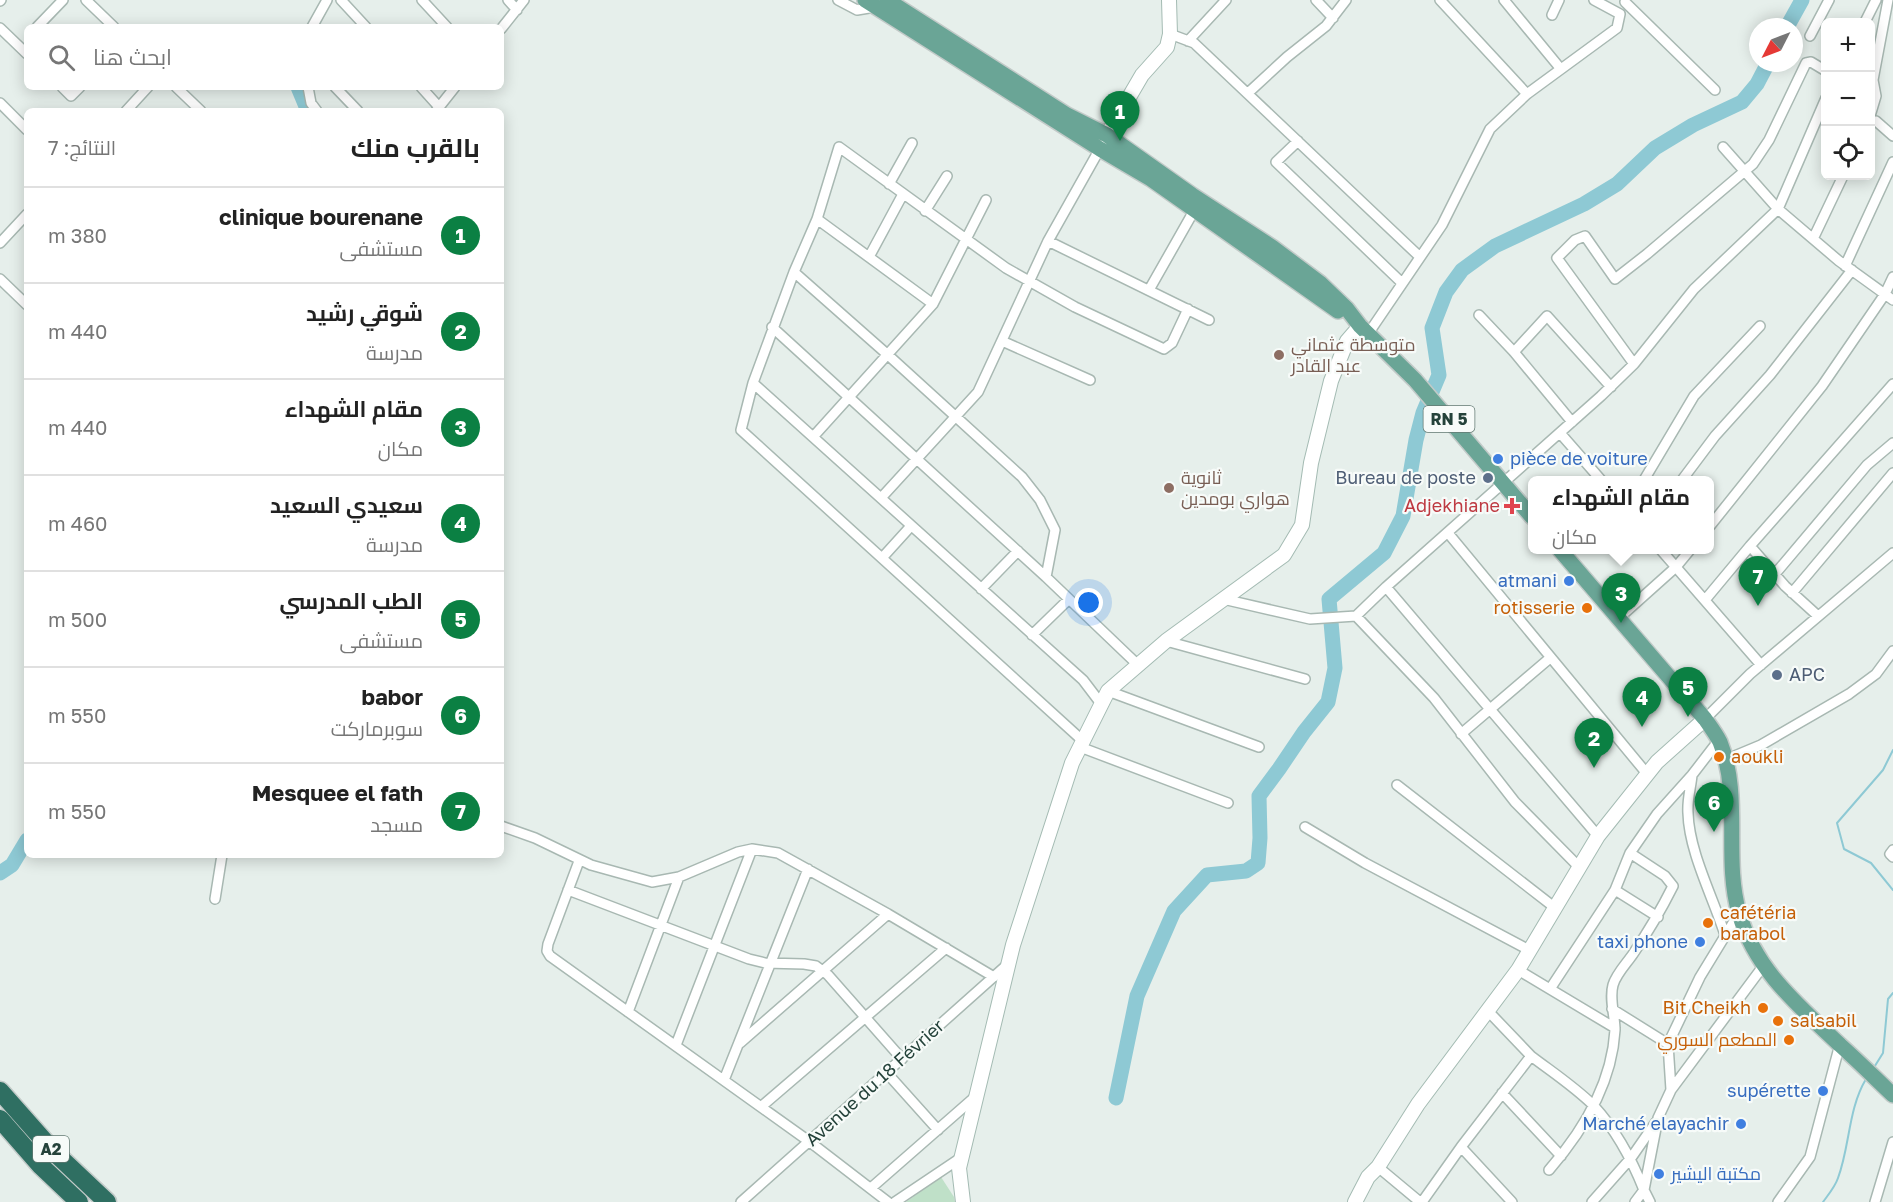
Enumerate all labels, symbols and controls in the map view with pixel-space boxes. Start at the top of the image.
north arrow [1749,18,1803,72]
map controls [1821,18,1875,180]
button: + [1821,18,1875,72]
search box [24,24,504,90]
icon: search [45,41,78,74]
text: ابحث هنا [93,43,172,70]
button: − [1821,72,1875,126]
pin: 1 [1100,92,1140,141]
button: locate [1821,126,1875,180]
text: بالقرب منك [351,132,480,163]
text: النتائج: 7 [48,135,116,159]
text: clinique bourenane [219,203,423,230]
text: 380 m [48,223,107,247]
text: 1 [455,223,466,247]
text: مستشفى [339,236,423,260]
text: شوقي رشيد [306,299,423,326]
text: 440 m [48,319,108,343]
text: 2 [454,319,467,343]
place label: متوسطة عثماني عبد القادر [1290,333,1416,377]
text: مدرسة [366,340,423,364]
marker: متوسطة عثماني عبد القادر [1272,348,1286,362]
text: مقام الشهداء [285,395,423,422]
road number: RN 5 [1424,406,1474,432]
text: 440 m [48,415,108,439]
text: 3 [454,415,467,439]
text: مكان [378,436,423,460]
place label: pièce de voiture [1510,447,1648,469]
marker: pièce de voiture [1491,452,1505,466]
place label: ثانوية هواري بومدين [1181,466,1290,513]
place label: Bureau de poste [1335,466,1476,488]
marker: Bureau de poste [1481,471,1495,485]
popup [1528,476,1714,554]
marker: ثانوية هواري بومدين [1162,481,1176,495]
text: مقام الشهداء [1552,483,1690,510]
text: سعيدي السعيد [270,491,423,518]
place label: Adjekhiane [1404,494,1500,516]
marker: Adjekhiane [1505,499,1519,513]
text: 460 m [48,511,107,535]
text: 4 [454,511,467,535]
text: مكان [1552,524,1597,548]
text: مدرسة [366,532,423,556]
pin: 7 [1738,556,1778,606]
place label: atmani [1498,569,1557,591]
marker: atmani [1562,574,1576,588]
pin: 3 [1602,574,1640,623]
text: الطب المدرسي [280,587,423,614]
your location [1074,588,1103,617]
place label: rotisserie [1494,596,1575,618]
marker: rotisserie [1580,601,1594,615]
text: 500 m [48,607,107,631]
text: 5 [454,607,467,631]
text: مستشفى [339,628,423,652]
place label: APC [1789,663,1825,685]
pin: 5 [1668,668,1708,717]
marker: APC [1770,668,1784,682]
pin: 4 [1622,678,1662,727]
text: babor [361,683,423,710]
text: 550 m [48,703,106,727]
text: 6 [454,703,467,727]
text: سوبرماركت [331,716,423,740]
pin: 2 [1574,718,1614,768]
place label: aoukli [1731,745,1784,767]
marker: aoukli [1712,750,1726,764]
text: Mesquee el fath [252,779,423,806]
pin: 6 [1694,782,1734,832]
text: 550 m [48,799,106,823]
text: 7 [455,799,466,823]
text: مسجد [370,812,423,836]
place label: cafétéria barabol [1720,901,1796,944]
marker: cafétéria barabol [1701,916,1715,930]
place label: taxi phone [1597,930,1688,952]
marker: taxi phone [1693,935,1707,949]
place label: Bit Cheikh [1663,996,1751,1018]
marker: Bit Cheikh [1756,1001,1770,1015]
place label: salsabil [1790,1009,1857,1031]
street label: Avenue du 18 Février [801,1014,948,1150]
marker: salsabil [1771,1014,1785,1028]
place label: المطعم السوري [1657,1028,1777,1054]
marker: المطعم السوري [1782,1033,1796,1047]
place label: supérette [1727,1079,1811,1101]
marker: supérette [1816,1084,1830,1098]
place label: Marché elayachir [1582,1112,1729,1134]
marker: Marché elayachir [1734,1117,1748,1131]
road number: A2 [33,1136,69,1162]
place label: مكتبة اليشير [1670,1162,1761,1185]
marker: مكتبة اليشير [1652,1167,1666,1181]

